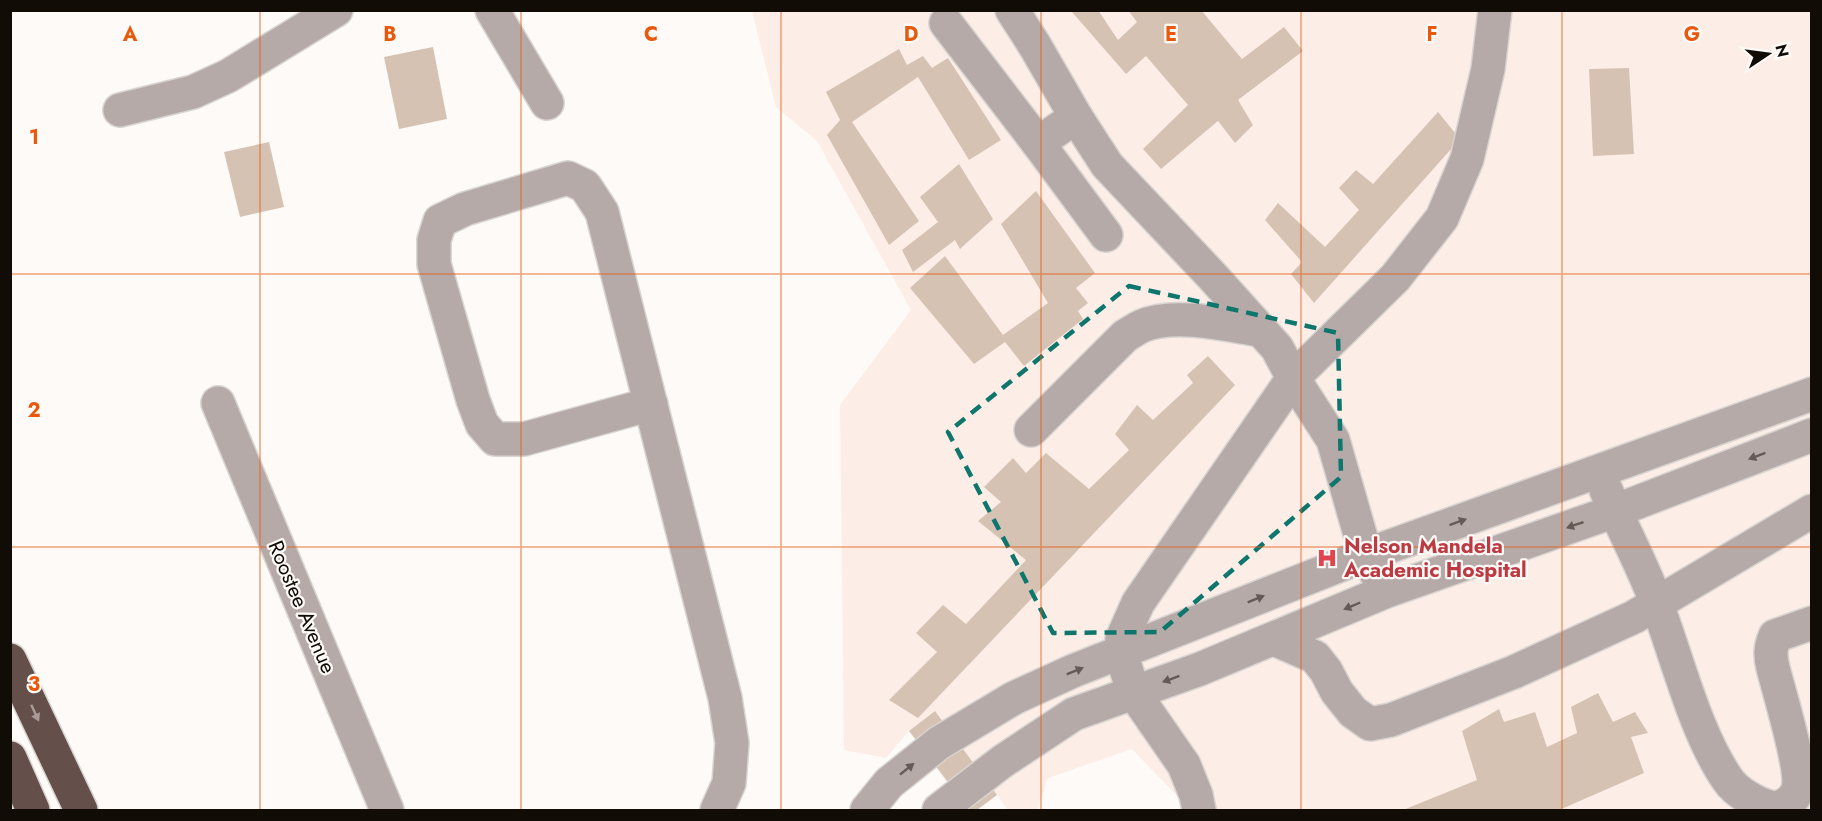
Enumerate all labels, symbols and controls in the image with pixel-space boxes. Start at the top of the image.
text: A [122,20,138,49]
text: B [383,20,397,49]
text: C [644,20,658,49]
text: D [904,20,918,49]
text: E [1165,20,1177,49]
text: F [1426,20,1438,49]
text: G [1684,20,1700,49]
north arrow [1738,24,1798,84]
text: N [1769,42,1795,60]
text: 1 [29,123,39,152]
text: 2 [27,396,41,425]
one-way arrow [1748,452,1766,461]
one-way arrow [1449,516,1467,526]
one-way arrow [1566,521,1584,531]
place label: Nelson Mandela Academic Hospital [1343,531,1527,585]
street label: Roostee Avenue [261,536,344,678]
hospital icon: Nelson Mandela Academic Hospital [1315,546,1339,570]
one-way arrow [1247,594,1265,604]
one-way arrow [1343,602,1361,611]
one-way arrow [1066,666,1084,675]
text: 3 [28,670,40,699]
one-way arrow [1162,675,1180,685]
one-way arrow [31,705,40,722]
one-way arrow [899,762,915,775]

